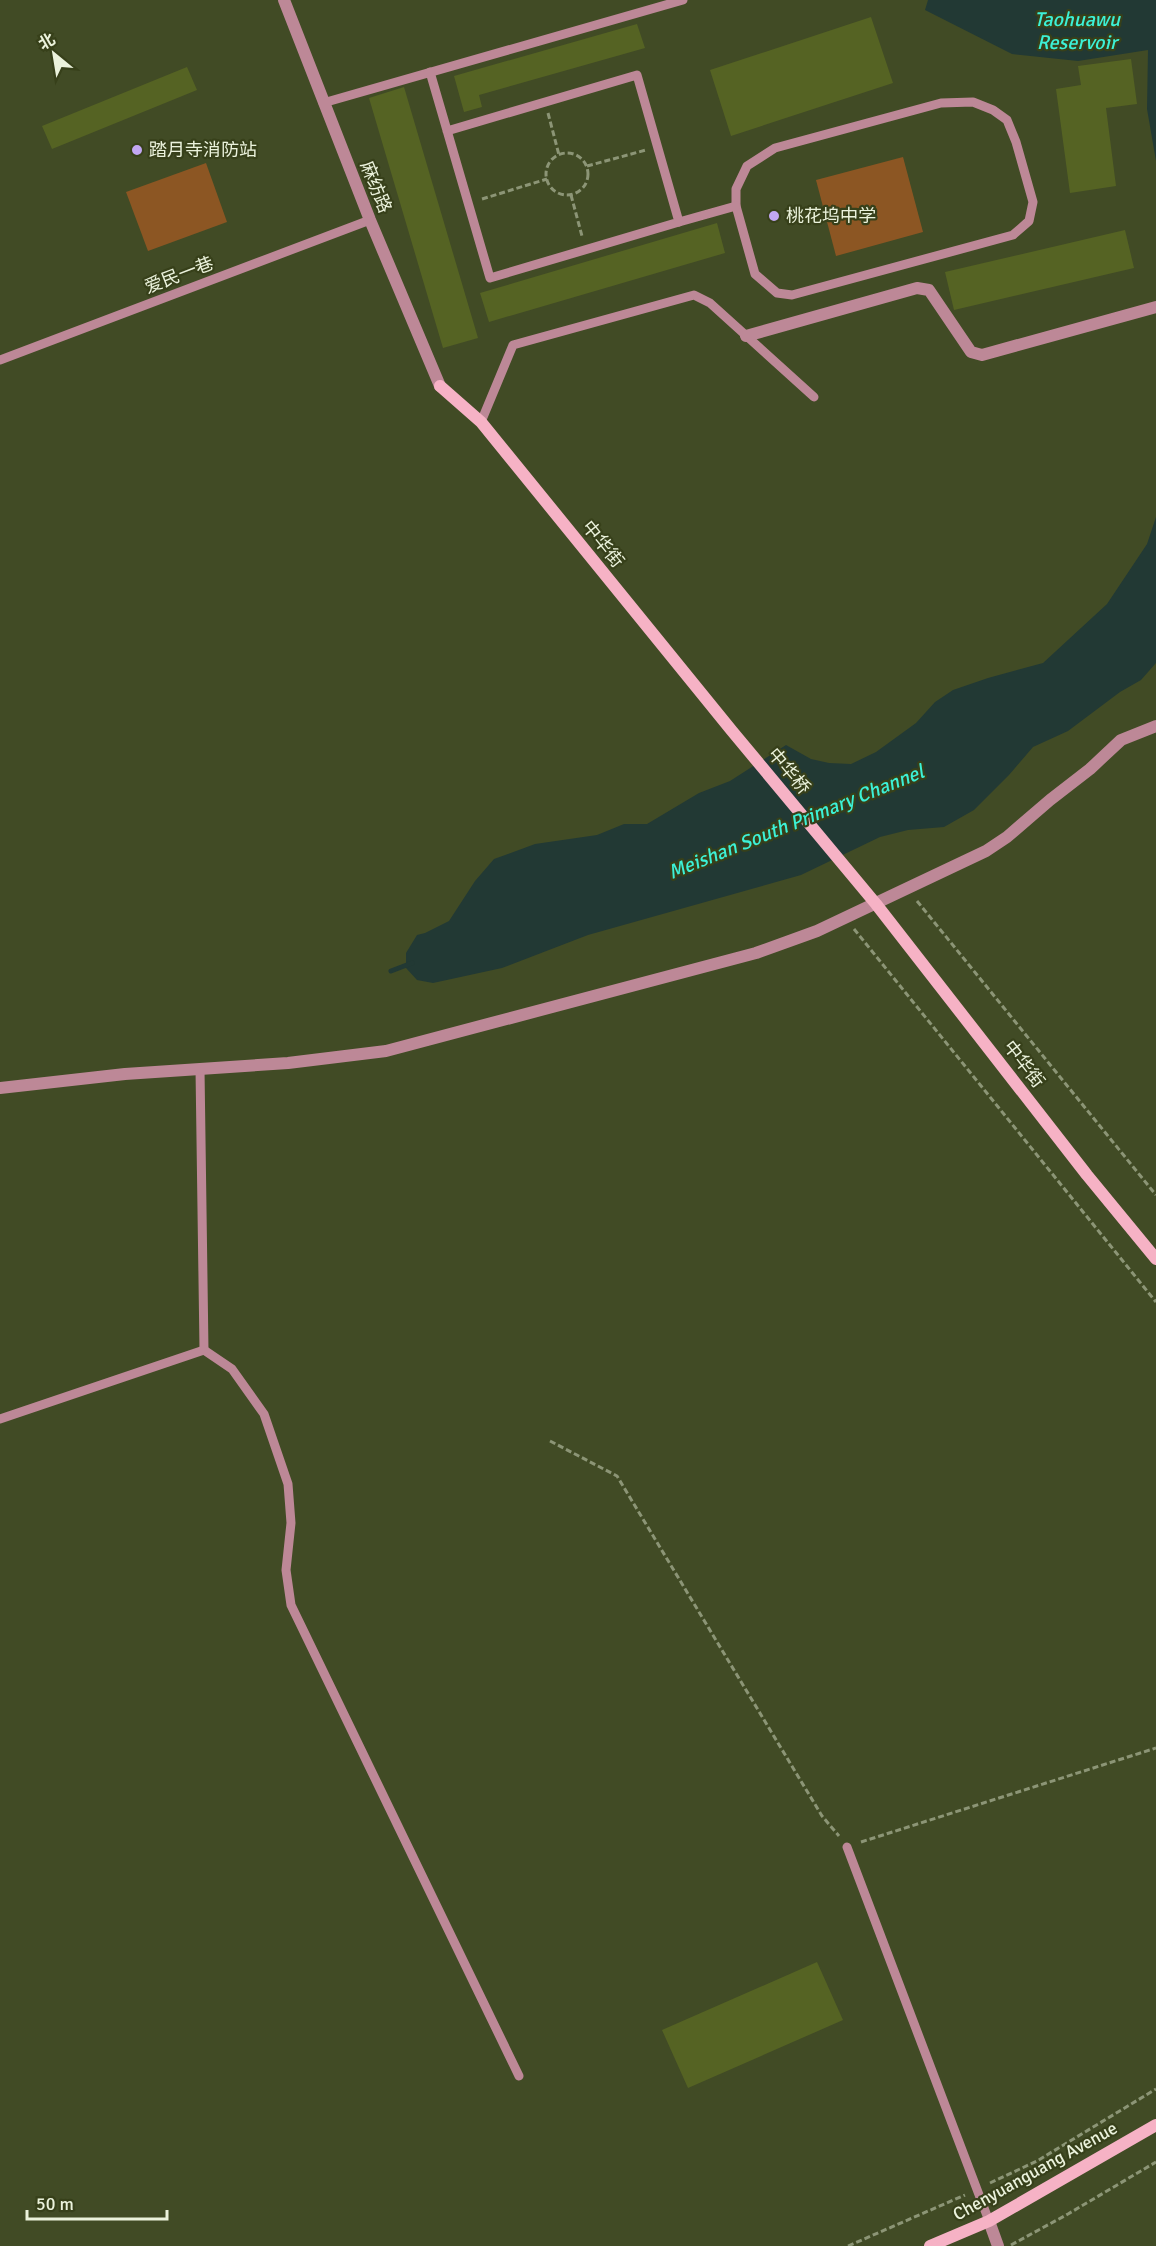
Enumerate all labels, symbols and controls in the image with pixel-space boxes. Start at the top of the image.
water label: Taohuawu Reservoir [1034,7,1121,55]
north arrow [24,24,84,84]
text: 北 [35,29,59,55]
place label: 踏月寺消防站 [149,139,257,161]
marker: 踏月寺消防站 [130,143,144,157]
street label: 麻纺路 [356,158,396,216]
place label: 桃花坞中学 [786,205,876,227]
marker: 桃花坞中学 [767,209,781,223]
street label: 爱民一巷 [141,252,217,298]
street label: 中华街 [577,516,629,572]
street label: 中华桥 [763,743,815,799]
water label: Meishan South Primary Channel [664,758,930,885]
street label: 中华街 [999,1036,1049,1092]
street label: Chenyuanguang Avenue [949,2117,1121,2225]
scale bar [27,2183,166,2221]
text: 50 m [36,2193,74,2215]

